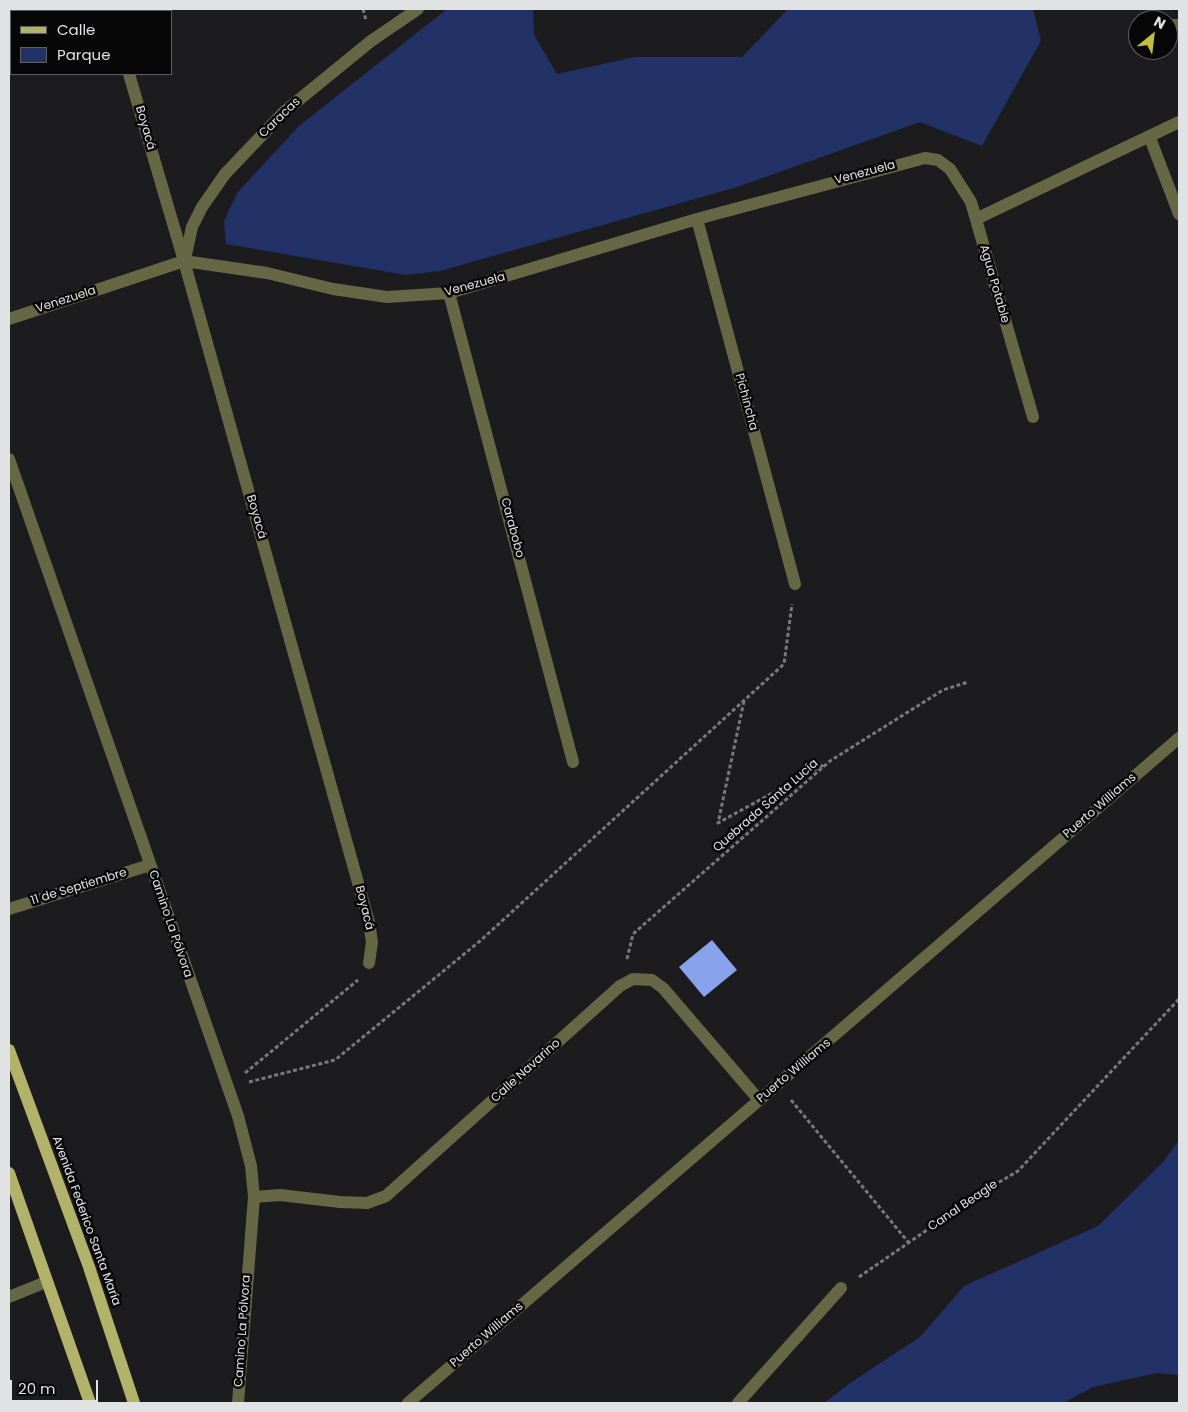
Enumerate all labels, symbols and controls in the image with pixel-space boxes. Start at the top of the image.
legend [10,10,172,75]
north arrow [1128,10,1178,60]
text: N [1150,11,1169,34]
text: Calle [57,19,95,40]
text: Parque [57,44,110,65]
street label: Caracas [256,95,304,141]
street label: Boyacá [132,104,158,152]
street label: Venezuela [833,158,897,188]
street label: Agua Potable [976,243,1012,325]
street label: Venezuela [443,270,507,300]
street label: Venezuela [34,284,98,316]
street label: Pichincha [731,372,761,432]
street label: Boyacá [243,493,269,541]
street label: Carabobo [497,496,527,560]
street label: Quebrada Santa Lucía [711,756,821,856]
street label: Puerto Williams [1061,770,1139,842]
street label: 11 de Septiembre [29,866,129,908]
street label: Camino La Pólvora [145,869,195,979]
street label: Boyacá [352,884,376,932]
street label: Calle Navarino [488,1036,564,1106]
street label: Puerto Williams [754,1036,834,1106]
street label: Avenida Federico Santa María [49,1134,123,1308]
street label: Canal Beagle [926,1177,1000,1235]
street label: Camino La Pólvora [232,1274,254,1388]
street label: Puerto Williams [448,1299,526,1371]
scale bar [12,1370,100,1402]
text: 20 m [18,1378,56,1399]

